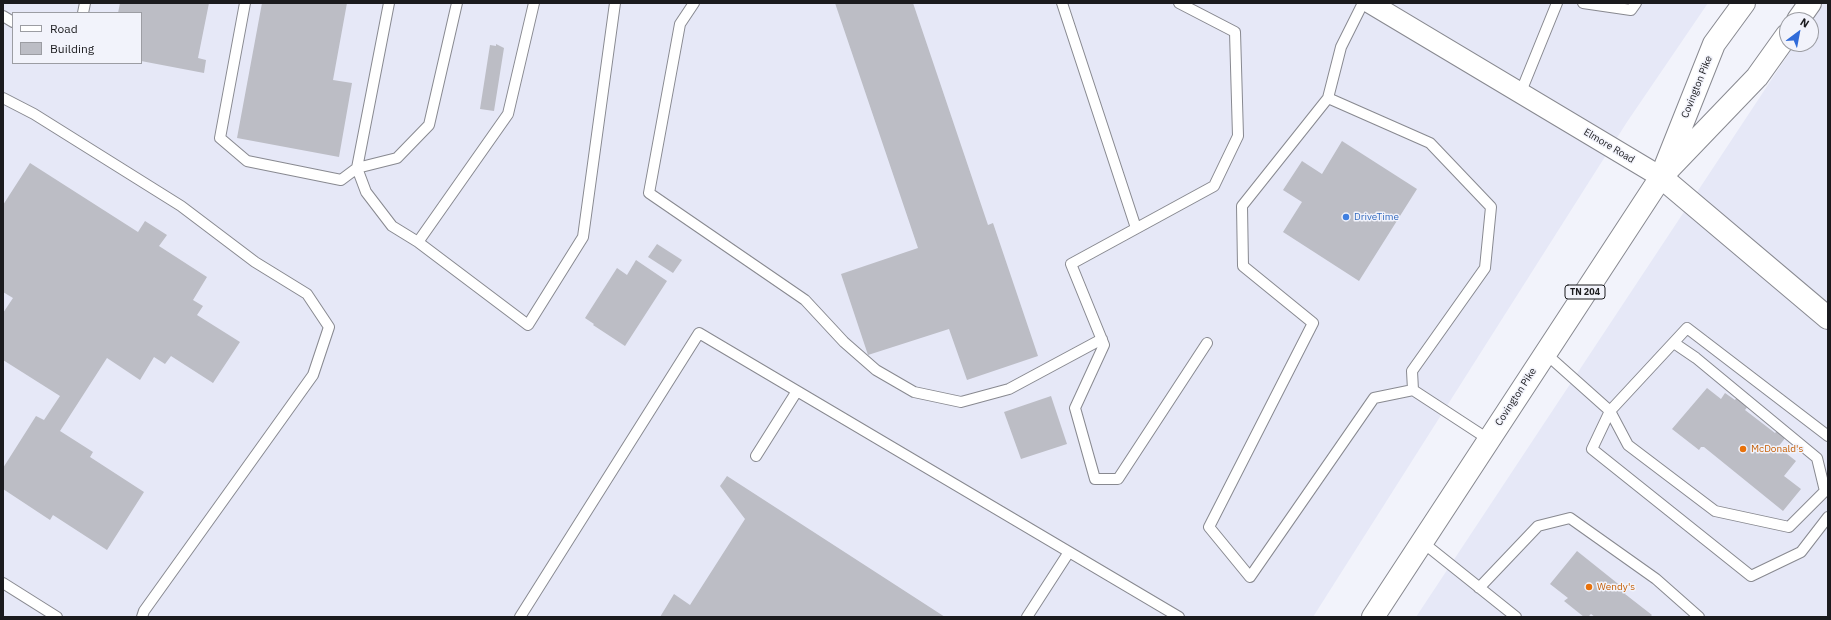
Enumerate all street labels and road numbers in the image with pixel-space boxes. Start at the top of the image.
street label: Covington Pike [1679,54,1715,120]
street label: Elmore Road [1581,126,1637,166]
road number: TN 204 [1565,285,1605,299]
street label: Covington Pike [1493,366,1539,428]

